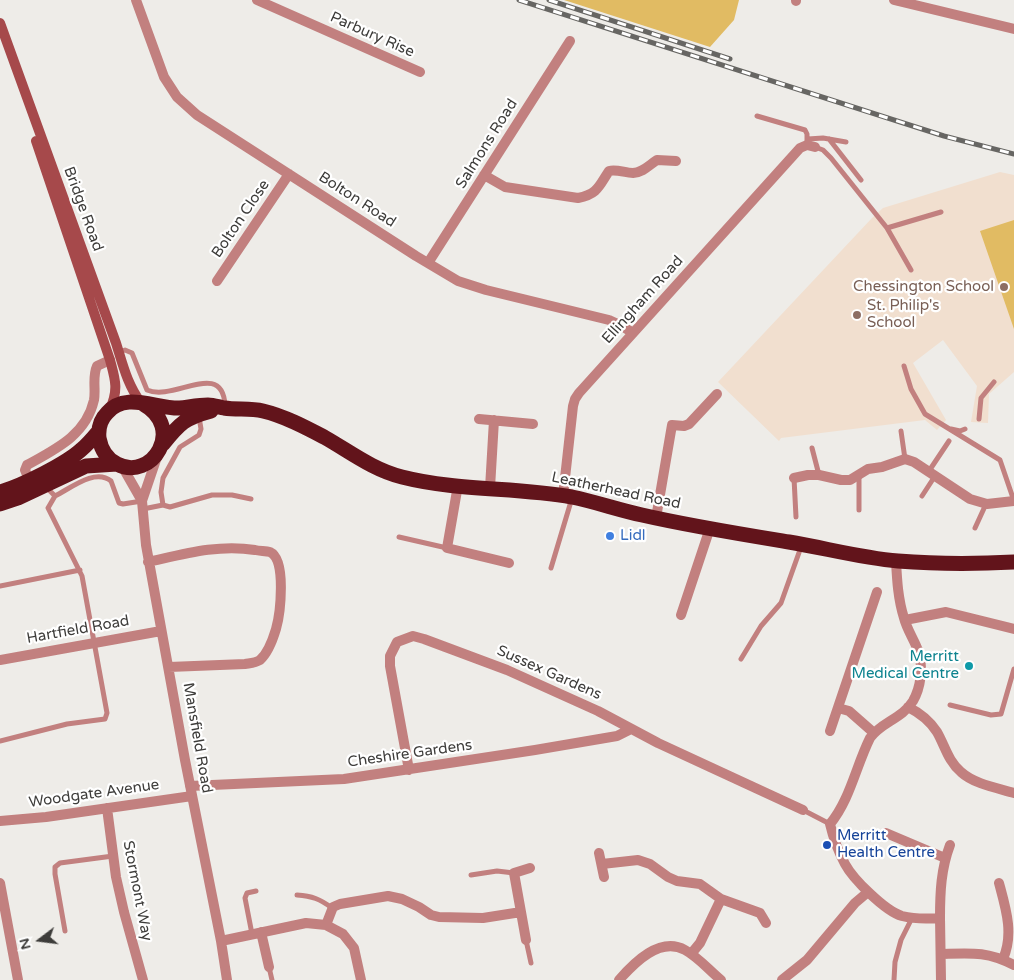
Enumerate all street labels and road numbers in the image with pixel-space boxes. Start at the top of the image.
street label: Parbury Rise [327,8,417,62]
street label: Salmons Road [452,96,522,192]
street label: Bridge Road [59,164,107,254]
street label: Bolton Road [315,168,399,232]
street label: Bolton Close [208,177,274,261]
street label: Ellingham Road [599,252,687,348]
street label: Leatherhead Road [550,469,682,513]
street label: Hartfield Road [25,612,131,648]
street label: Sussex Gardens [494,642,604,704]
street label: Mansfield Road [178,681,216,795]
street label: Cheshire Gardens [347,736,473,772]
street label: Woodgate Avenue [28,776,160,812]
street label: Stormont Way [118,839,156,943]

